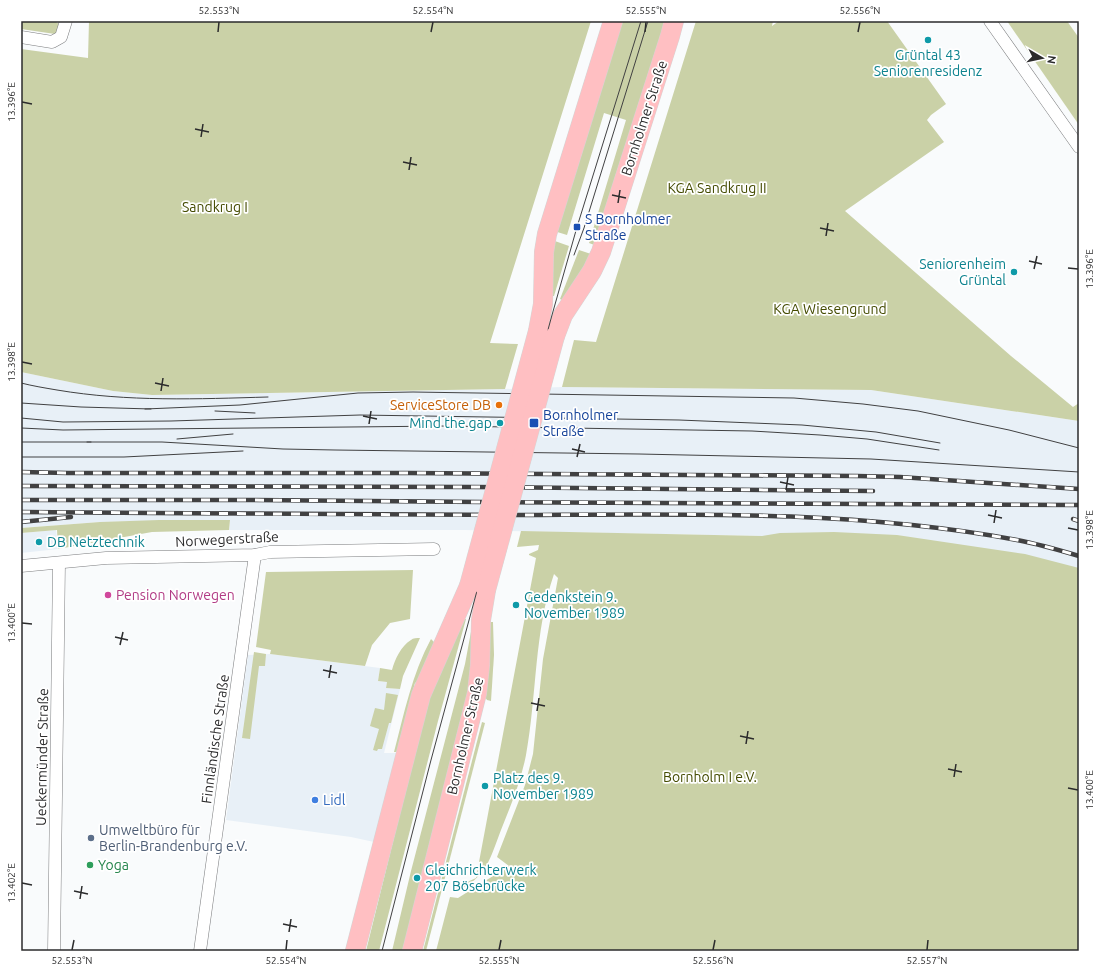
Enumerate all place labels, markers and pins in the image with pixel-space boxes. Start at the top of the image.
marker: Grüntal 43 Seniorenresidenz [923,35,933,45]
place label: Grüntal 43 Seniorenresidenz [874,47,982,79]
place label: S Bornholmer Straße [585,211,672,243]
marker: S Bornholmer Straße [572,222,582,232]
place label: Seniorenheim Grüntal [919,256,1006,288]
marker: Seniorenheim Grüntal [1009,267,1019,277]
place label: ServiceStore DB [390,397,491,413]
marker: ServiceStore DB [494,400,504,410]
place label: Bornholmer Straße [543,407,619,439]
place label: Mind the gap [409,415,492,431]
marker: Bornholmer Straße [528,417,540,429]
marker: Mind the gap [495,418,505,428]
place label: DB Netztechnik [47,534,145,550]
marker: DB Netztechnik [34,537,44,547]
place label: Pension Norwegen [116,587,235,603]
place label: Gedenkstein 9. November 1989 [524,589,625,621]
marker: Pension Norwegen [103,590,113,600]
marker: Gedenkstein 9. November 1989 [511,600,521,610]
place label: Platz des 9. November 1989 [493,770,594,802]
marker: Platz des 9. November 1989 [480,781,490,791]
place label: Lidl [323,792,346,808]
marker: Lidl [310,795,320,805]
place label: Umweltbüro für Berlin-Brandenburg e.V. [99,822,248,854]
marker: Umweltbüro für Berlin-Brandenburg e.V. [86,833,96,843]
place label: Yoga [98,857,129,873]
marker: Yoga [85,860,95,870]
place label: Gleichrichterwerk 207 Bösebrücke [425,862,537,894]
marker: Gleichrichterwerk 207 Bösebrücke [412,873,422,883]

